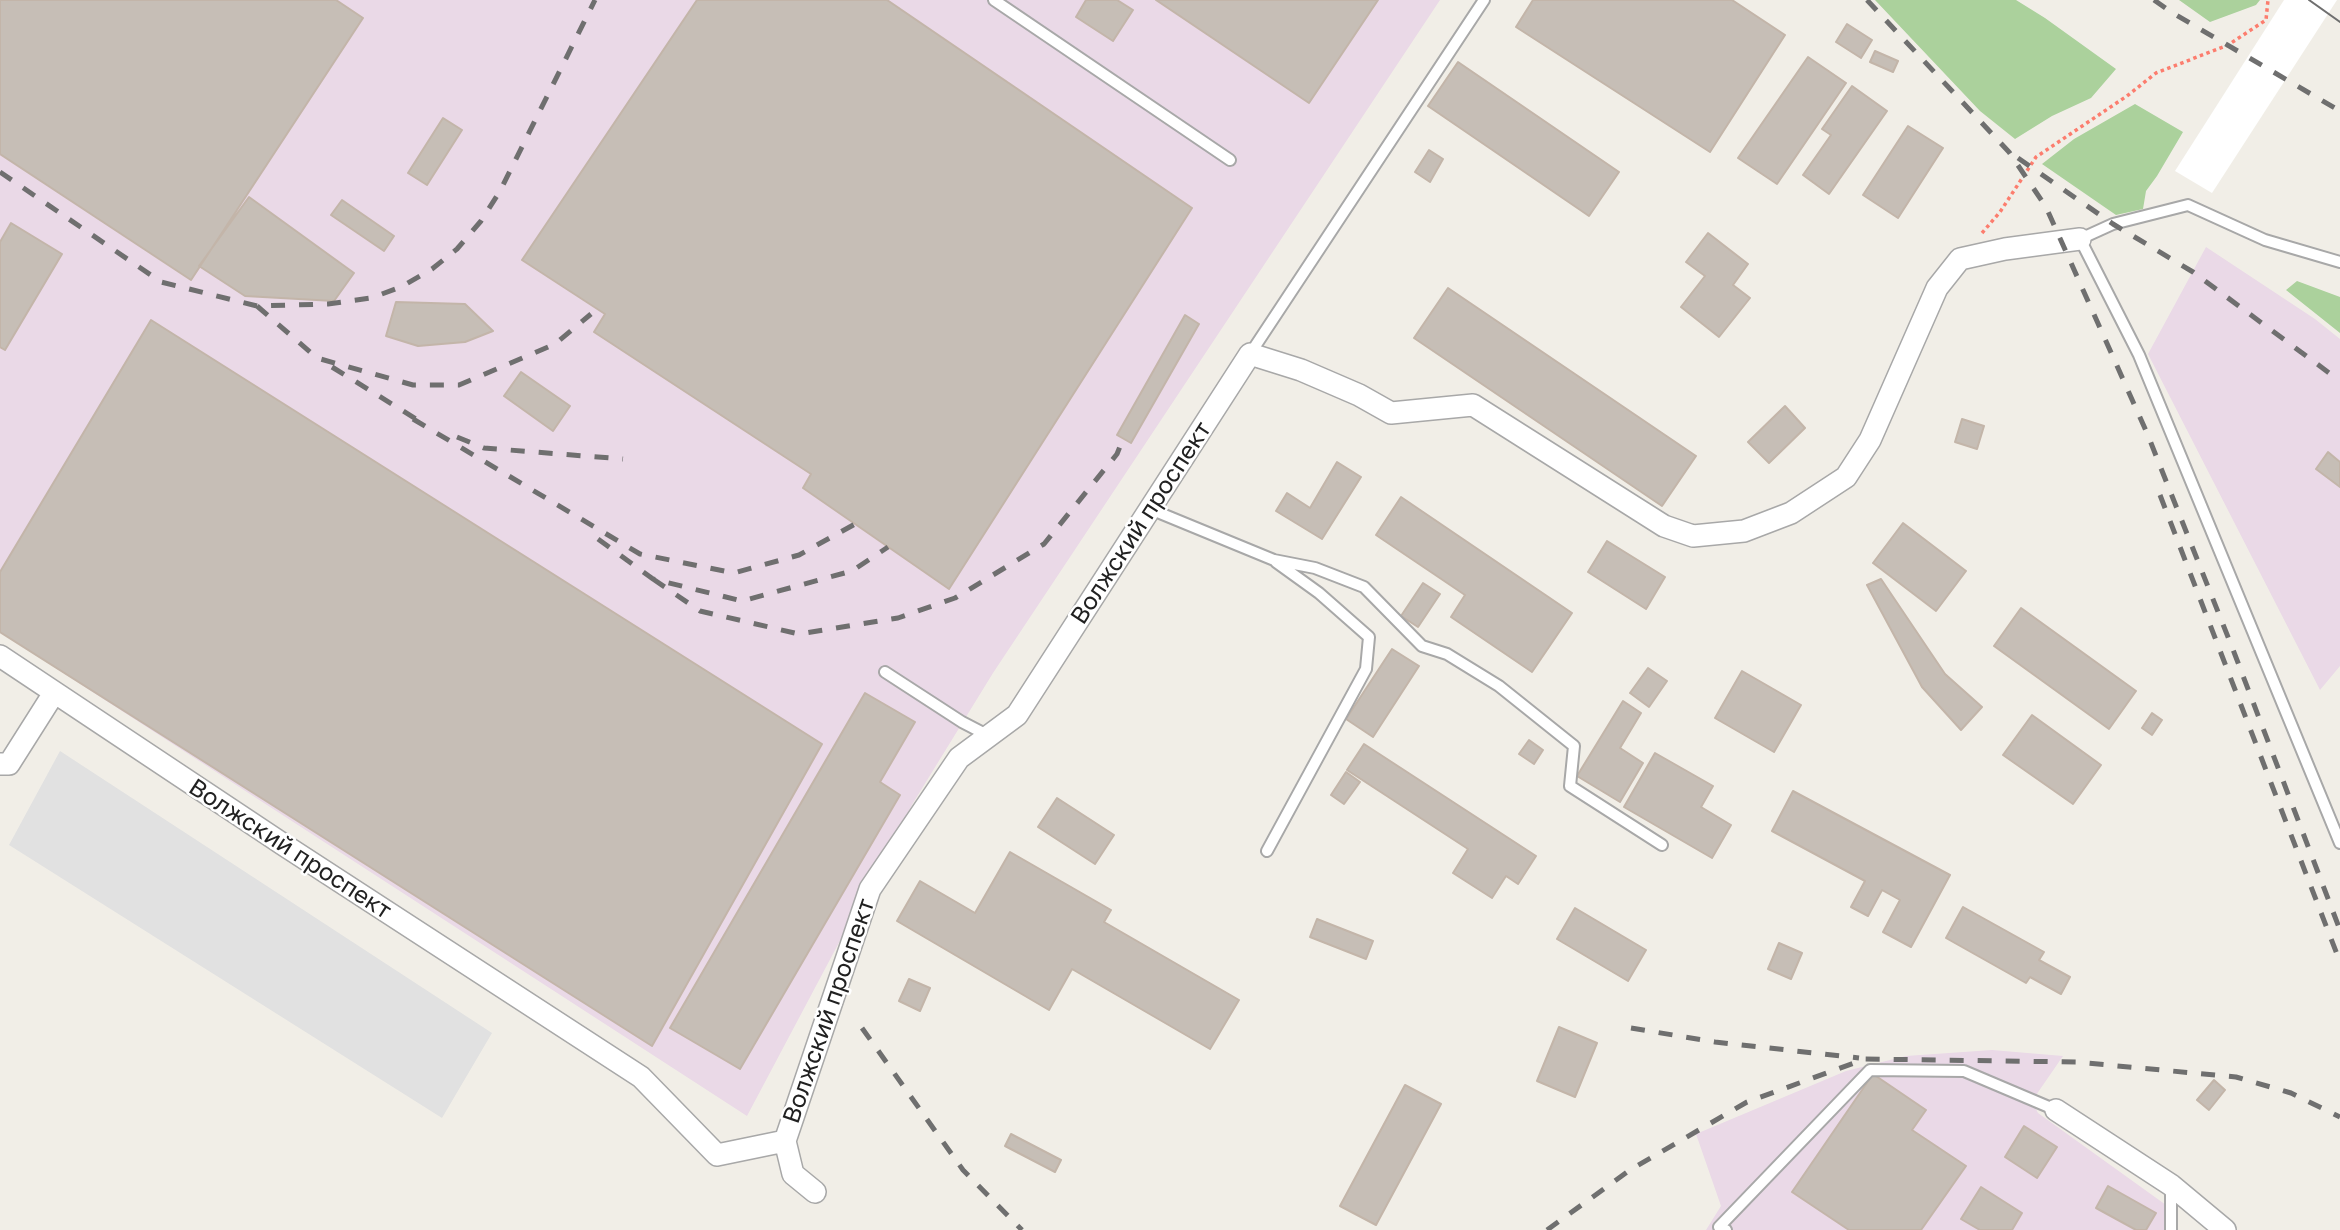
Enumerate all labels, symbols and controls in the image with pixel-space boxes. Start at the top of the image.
street label: Волжский проспект [1065,416,1217,630]
street label: Волжский проспект [183,773,397,925]
street label: Волжский проспект [777,895,881,1127]

